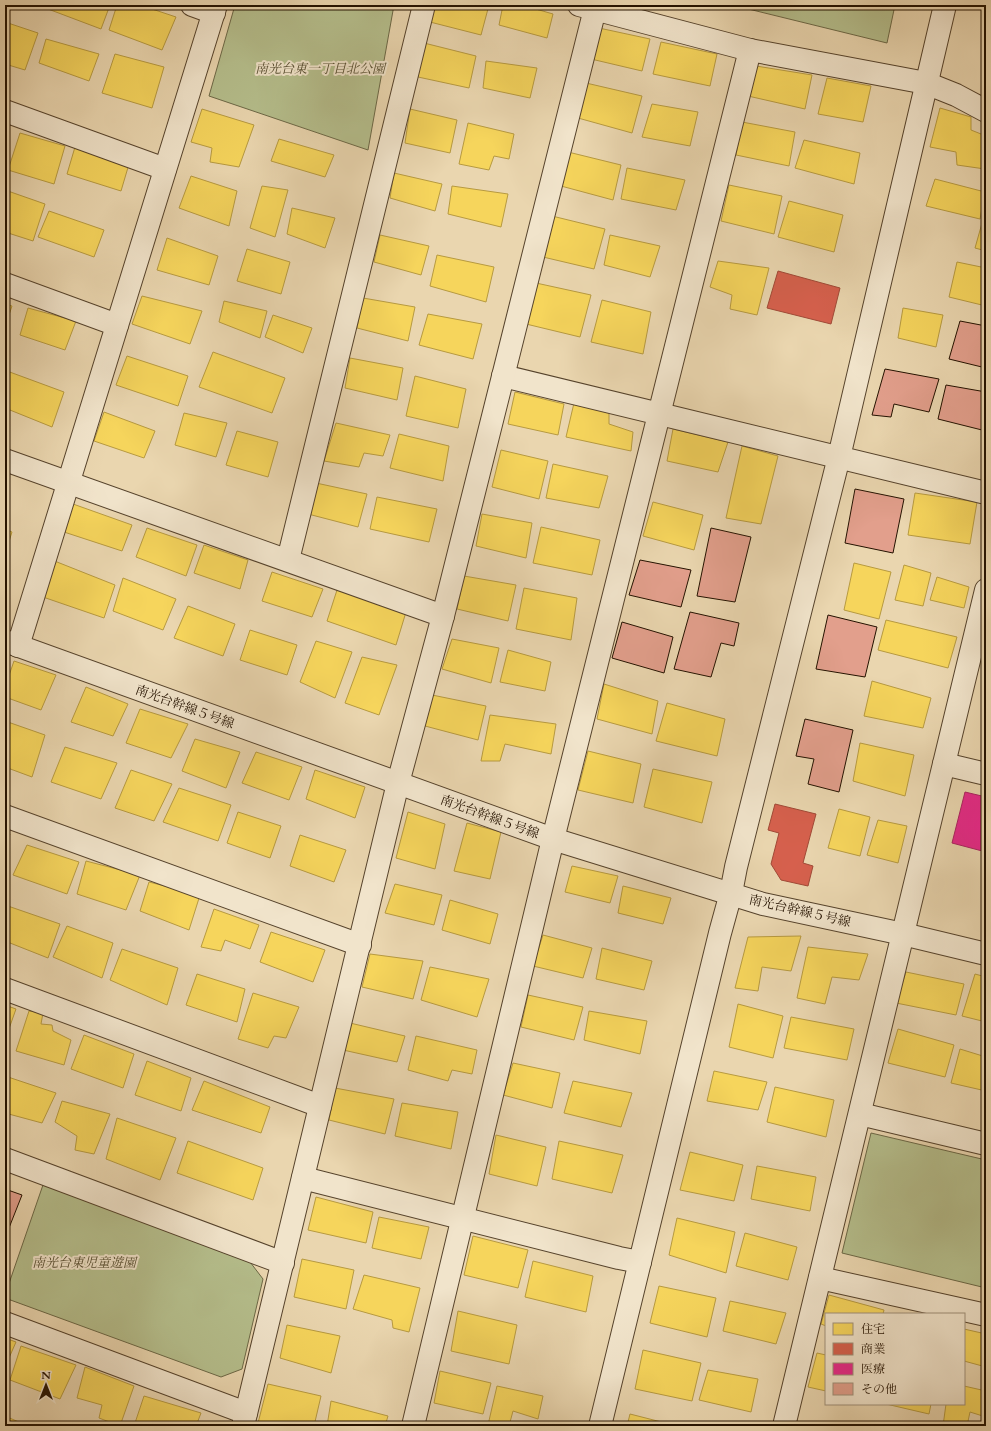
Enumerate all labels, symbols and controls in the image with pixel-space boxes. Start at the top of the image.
park label: 南光台東一丁目北公園 [255,60,387,78]
street label: 南光台幹線５号線 [133,681,237,733]
street label: 南光台幹線５号線 [438,791,542,843]
street label: 南光台幹線５号線 [747,891,852,931]
park label: 南光台東児童遊園 [32,1254,138,1272]
legend [825,1313,965,1405]
text: 住宅 [861,1321,885,1337]
text: 商業 [861,1341,885,1357]
text: 医療 [861,1361,885,1377]
north arrow [26,1365,66,1405]
text: N [41,1368,51,1383]
text: その他 [861,1381,897,1397]

